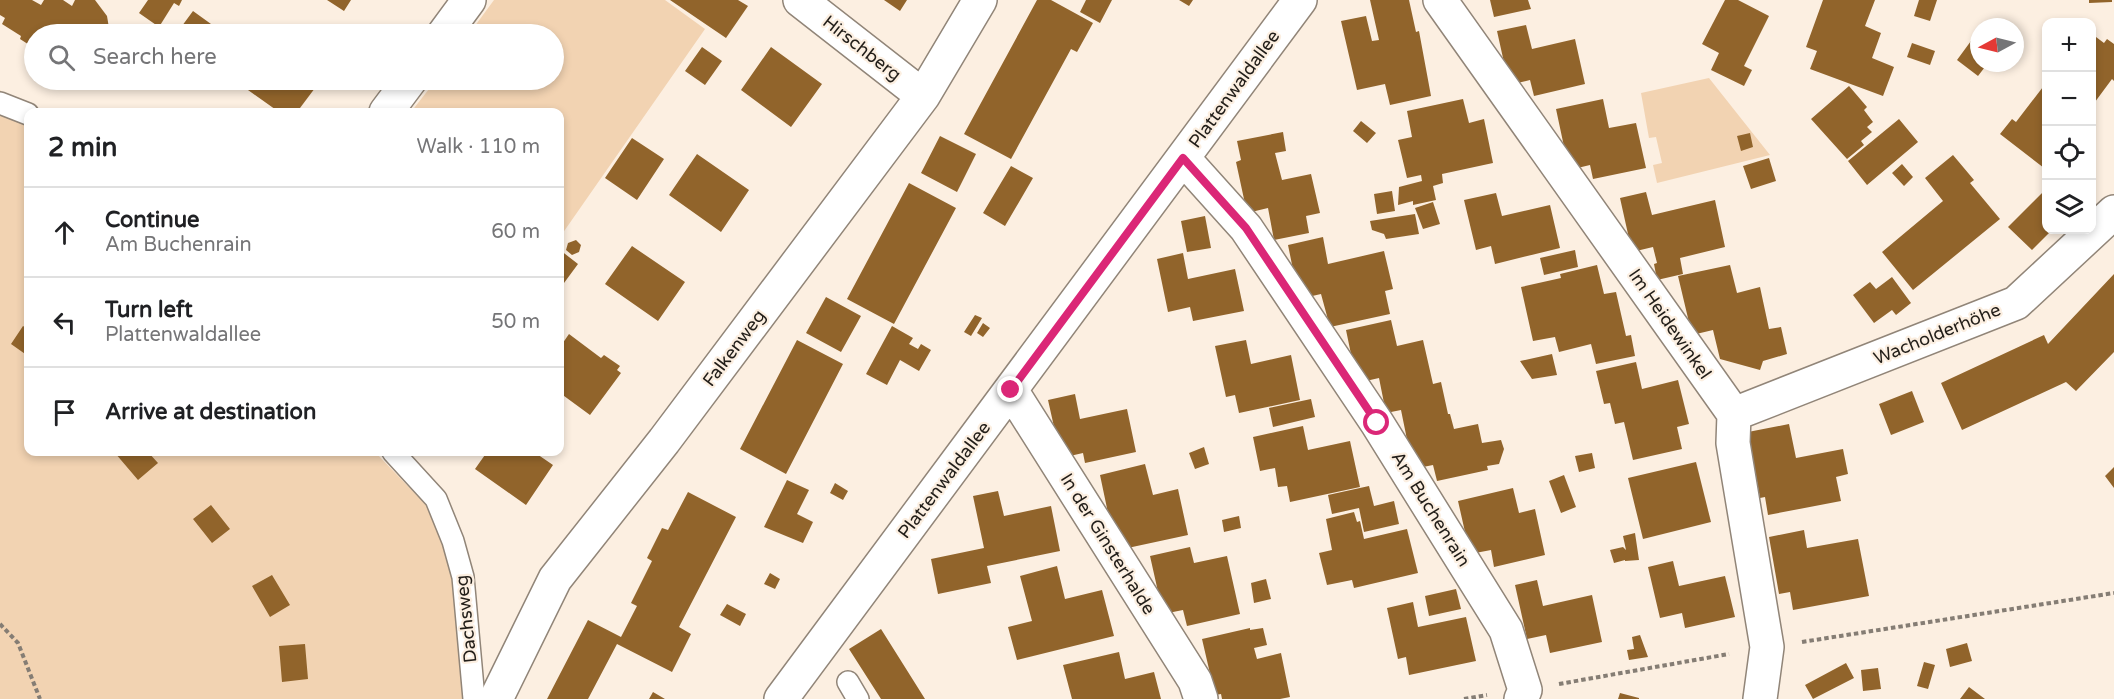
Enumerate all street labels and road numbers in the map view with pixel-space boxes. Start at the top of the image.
street label: Hirschberg [818,11,906,85]
street label: Plattenwaldallee [1184,26,1284,152]
street label: Im Heidewinkel [1624,265,1716,383]
street label: Wacholderhöhe [1870,299,2004,369]
street label: Falkenweg [698,305,770,391]
street label: Plattenwaldallee [893,417,995,543]
street label: Am Buchenrain [1387,447,1475,571]
street label: In der Ginsterhalde [1056,469,1160,619]
street label: Dachsweg [450,574,482,664]

